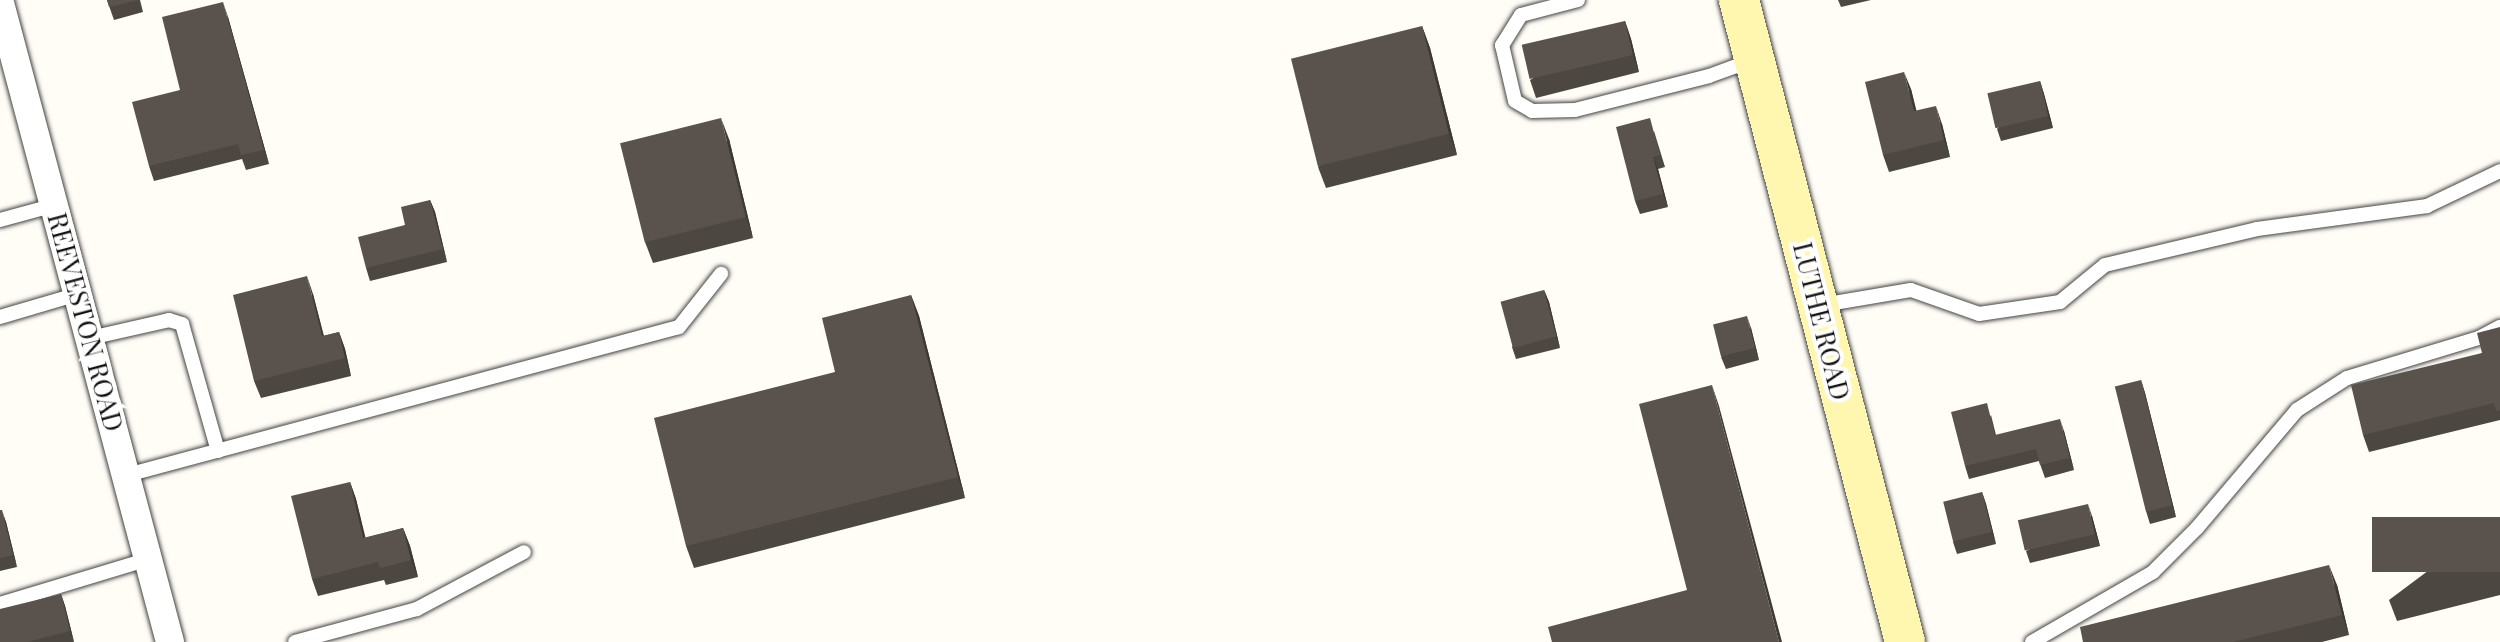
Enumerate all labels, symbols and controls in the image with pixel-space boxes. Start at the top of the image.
street label: REEVESTON ROAD [42,209,130,435]
street label: LUTHE ROAD [1787,239,1857,403]

